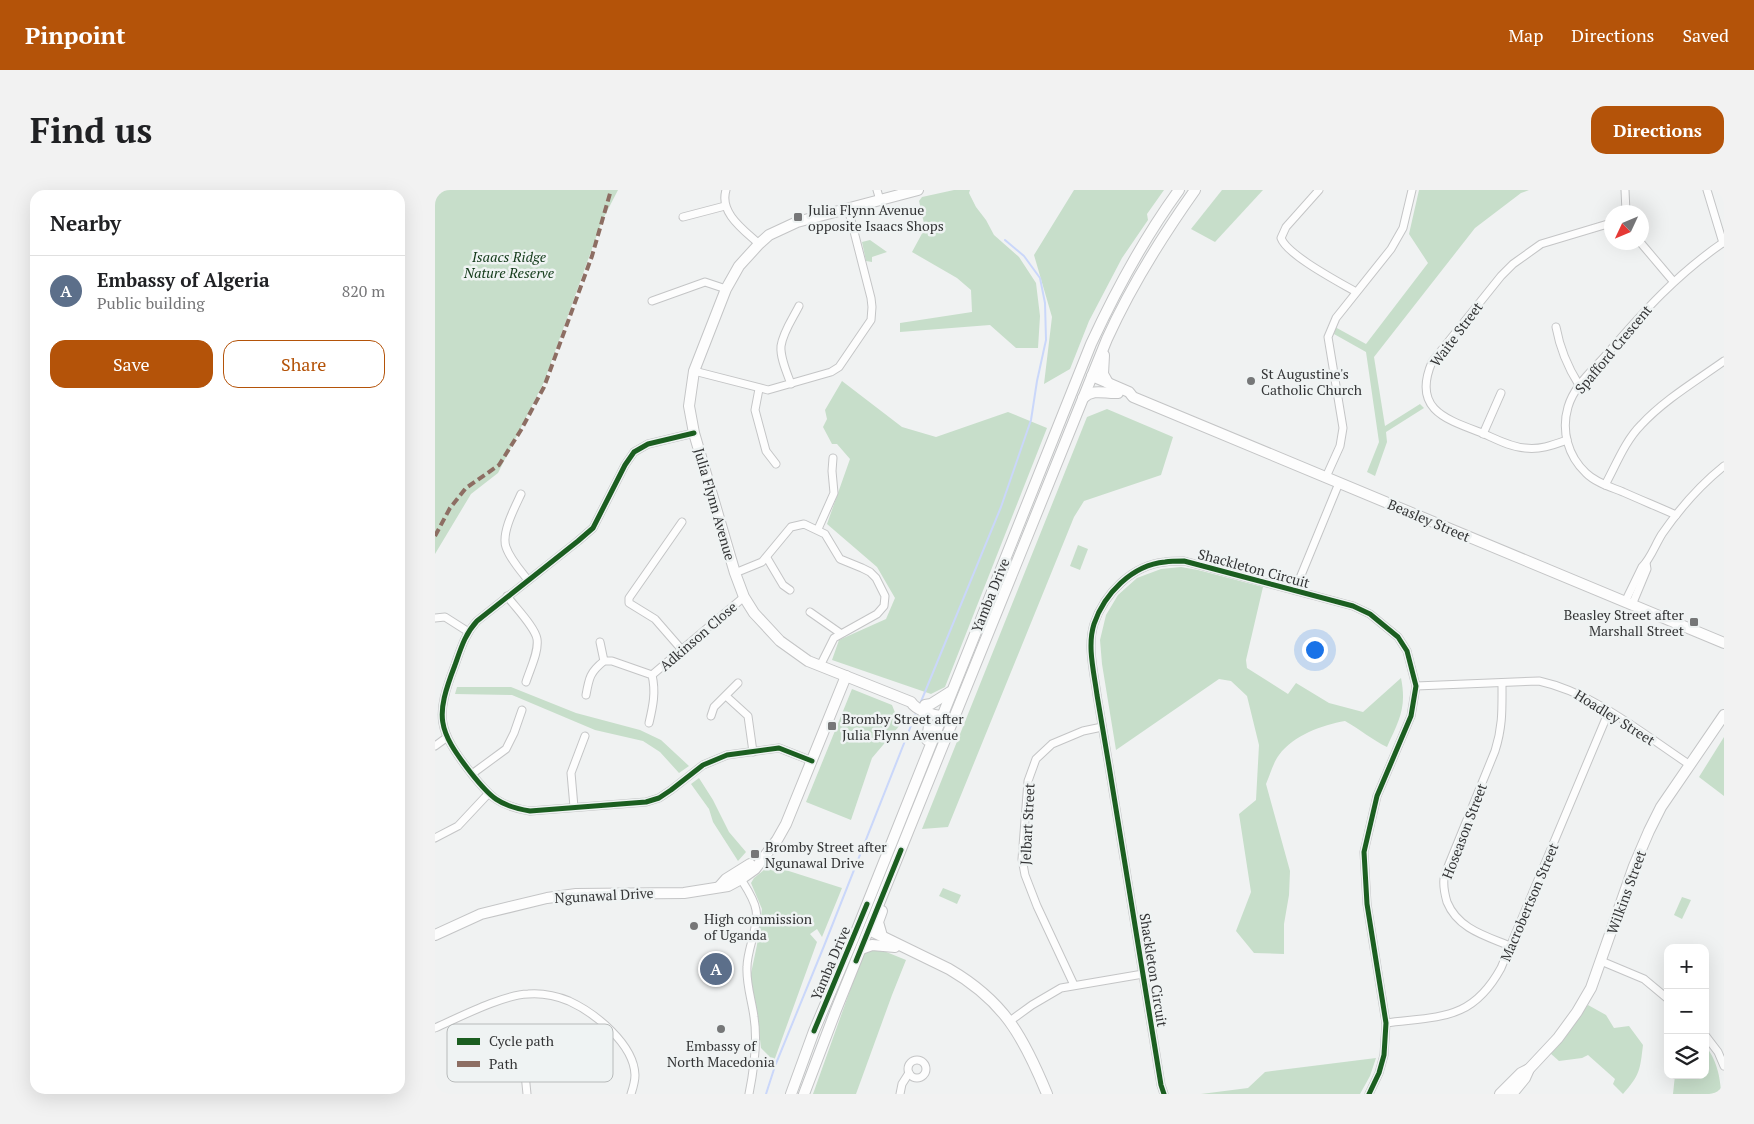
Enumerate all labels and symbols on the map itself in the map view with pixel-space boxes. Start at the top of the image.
place label: Julia Flynn Avenue opposite Isaacs Shops [808,200,944,235]
north arrow [1604,205,1649,250]
marker: Julia Flynn Avenue opposite Isaacs Shops [792,211,804,223]
park label: Isaacs Ridge Nature Reserve [463,247,555,282]
street label: Waite Street [1425,297,1487,370]
street label: Spafford Crescent [1570,300,1656,397]
place label: St Augustine's Catholic Church [1261,364,1362,399]
marker: St Augustine's Catholic Church [1245,375,1257,387]
street label: Julia Flynn Avenue [690,446,740,562]
street label: Beasley Street [1385,494,1474,546]
street label: Shackleton Circuit [1196,544,1313,592]
street label: Yamba Drive [966,555,1014,635]
street label: Adkinson Close [655,597,741,675]
place label: Beasley Street after Marshall Street [1564,605,1685,640]
marker: Beasley Street after Marshall Street [1688,616,1700,628]
your location [1302,637,1328,663]
street label: Hoadley Street [1571,685,1660,750]
place label: Bromby Street after Julia Flynn Avenue [842,709,964,744]
marker: Bromby Street after Julia Flynn Avenue [826,720,838,732]
street label: Hoseason Street [1437,780,1491,882]
street label: Jelbart Street [1015,782,1039,865]
place label: Bromby Street after Ngunawal Drive [765,837,887,872]
street label: Macrobertson Street [1495,839,1563,964]
street label: Wilkins Street [1602,847,1650,937]
marker: Bromby Street after Ngunawal Drive [749,848,761,860]
street label: Ngunawal Drive [554,883,654,907]
place label: High commission of Uganda [704,909,813,944]
street label: Shackleton Circuit [1136,912,1173,1029]
marker: High commission of Uganda [688,920,700,932]
street label: Yamba Drive [806,923,854,1003]
pin: A [700,950,732,988]
marker: Embassy of North Macedonia [715,1023,727,1035]
legend [447,1024,613,1082]
text: Cycle path [489,1031,554,1050]
place label: Embassy of North Macedonia [667,1036,775,1071]
text: Path [489,1054,518,1073]

